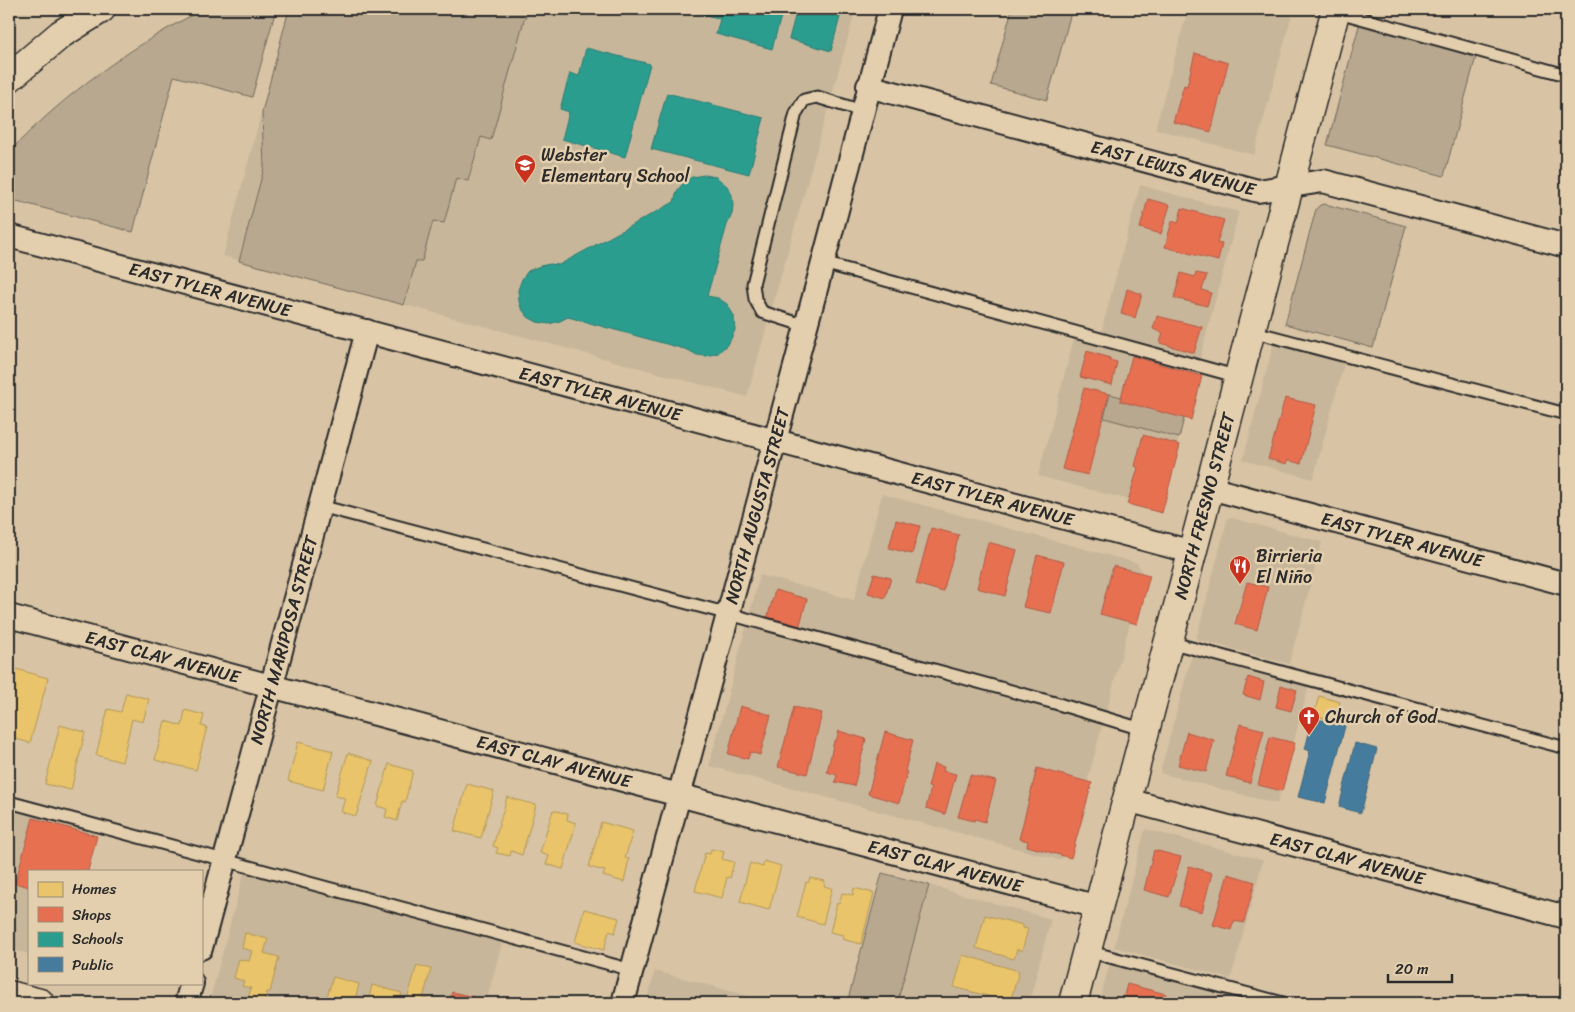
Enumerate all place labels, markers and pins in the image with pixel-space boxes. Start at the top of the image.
place label: Webster Elementary School [541,139,690,192]
school or university icon: Webster Elementary School [513,153,537,184]
place label: Birrieria El Niño [1256,540,1323,593]
restaurant icon: Birrieria El Niño [1228,554,1252,585]
place label: Church of God [1325,701,1439,733]
church icon: Church of God [1297,705,1321,736]

